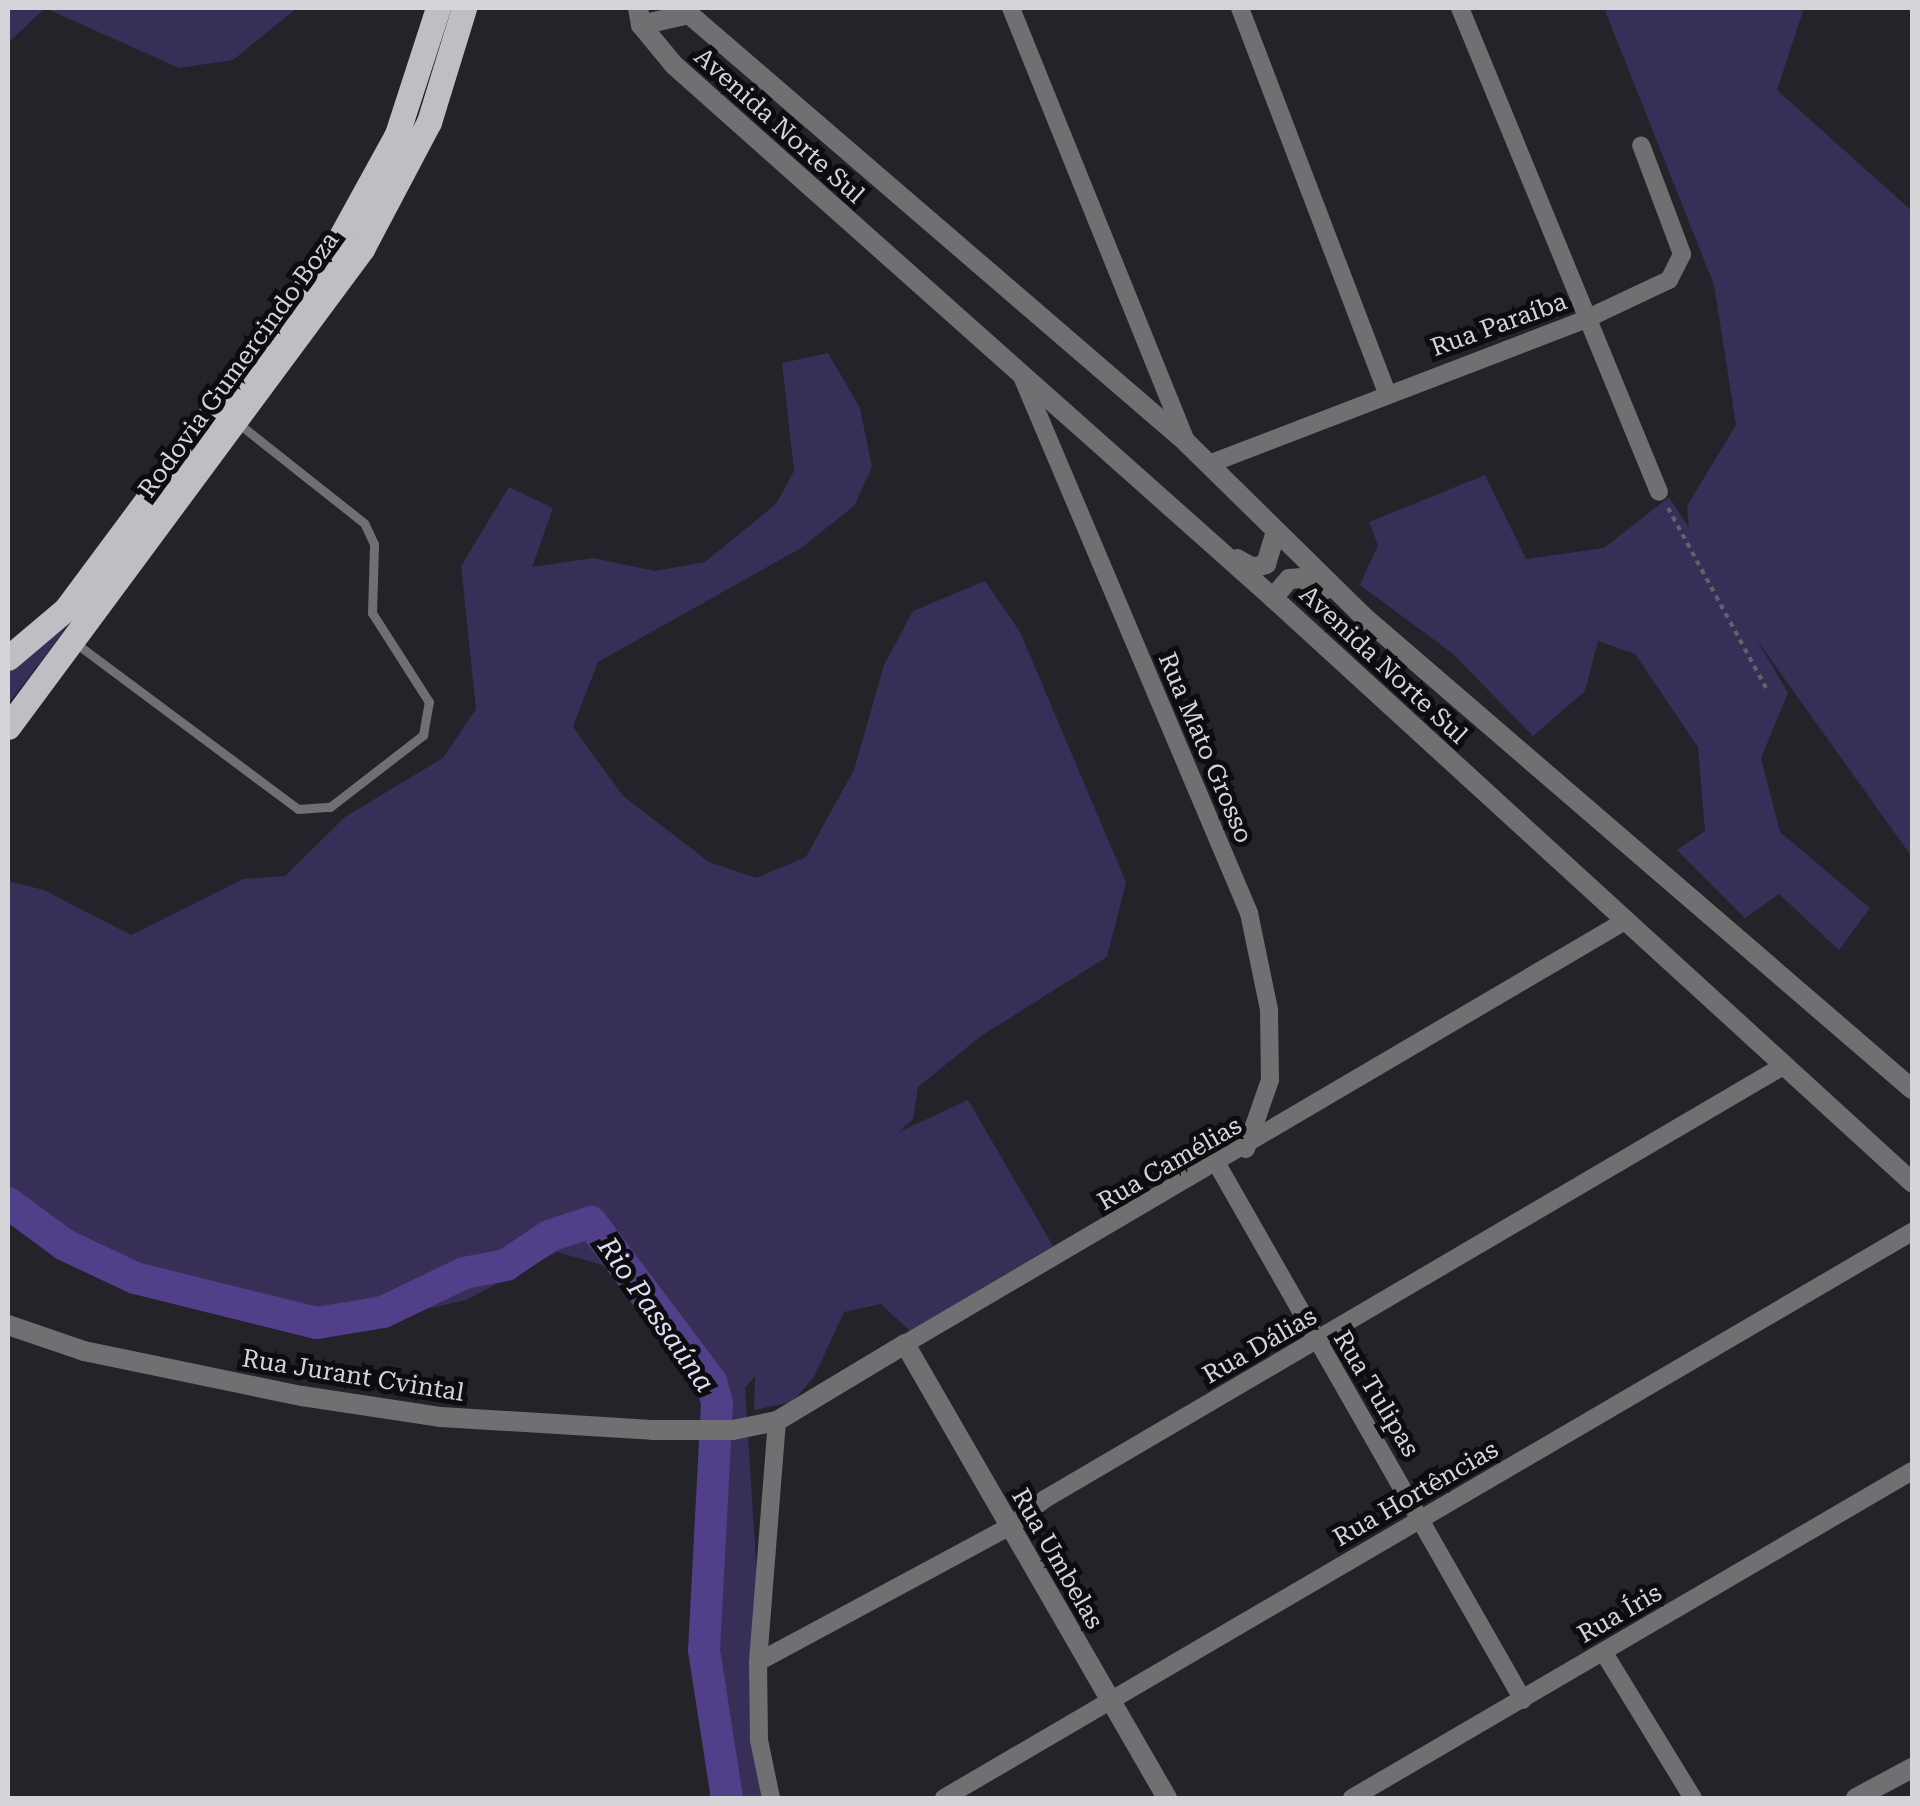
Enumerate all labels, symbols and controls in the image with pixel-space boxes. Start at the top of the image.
street label: Avenida Norte Sul [688,42,870,210]
street label: Rodovia Gumercindo Boza [133,226,345,504]
street label: Rua Paraíba [1427,287,1571,363]
street label: Avenida Norte Sul [1293,580,1473,750]
street label: Rua Mato Grosso [1151,648,1259,848]
street label: Rua Camélias [1093,1111,1247,1217]
water label: Rio Passaúna [590,1231,722,1399]
street label: Rua Dálias [1198,1301,1322,1391]
street label: Rua Tulipas [1327,1326,1425,1462]
street label: Rua Jurant Cvintal [240,1344,466,1408]
street label: Rua Hortências [1328,1435,1504,1553]
street label: Rua Umbelas [1005,1483,1109,1635]
street label: Rua Íris [1573,1578,1667,1650]

